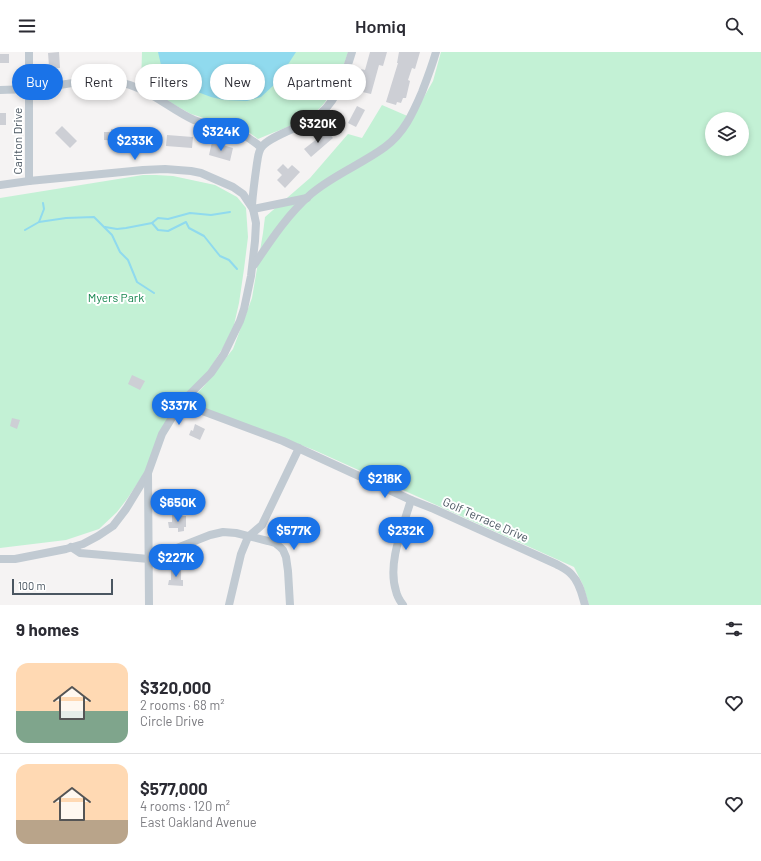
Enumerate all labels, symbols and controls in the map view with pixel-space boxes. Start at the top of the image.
icon: menu [16,15,38,37]
text: Homiq [355,15,406,37]
icon: search [723,15,745,37]
chip: Buy [12,64,63,100]
chip: Rent [71,64,127,100]
chip: Filters [135,64,202,100]
chip: New [210,64,265,100]
chip: Apartment [273,64,366,100]
street label: Carlton Drive [10,108,24,174]
pin: $320K [290,110,346,144]
map controls [705,112,749,156]
button: layers [705,112,749,156]
text: $320K [299,115,337,131]
pin: $324K [193,118,249,152]
text: $324K [202,123,240,139]
pin: $233K [107,127,163,161]
text: $233K [117,132,153,148]
park label: Myers Park [88,290,144,304]
pin: $337K [151,392,207,426]
text: $337K [161,397,197,413]
pin: $218K [357,465,413,499]
text: $218K [368,470,402,486]
pin: $650K [150,489,206,523]
text: $650K [160,494,196,510]
street label: Golf Terrace Drive [441,494,531,544]
pin: $577K [266,517,322,551]
pin: $232K [378,517,434,551]
text: $577K [276,522,312,538]
text: $232K [388,522,424,538]
pin: $227K [148,544,204,578]
text: $227K [158,549,194,565]
scale bar [12,577,113,596]
text: 100 m [18,579,46,592]
icon: filters [723,618,745,640]
text: 9 homes [16,619,79,639]
text: $320,000 [140,677,211,697]
icon: home [48,679,96,727]
icon: heart [723,692,745,714]
text: 2 rooms · 68 m² [140,697,224,713]
text: Circle Drive [140,713,204,729]
text: $577,000 [140,778,208,798]
icon: home [48,780,96,828]
icon: heart [723,793,745,815]
text: 4 rooms · 120 m² [140,798,230,814]
text: East Oakland Avenue [140,814,257,830]

